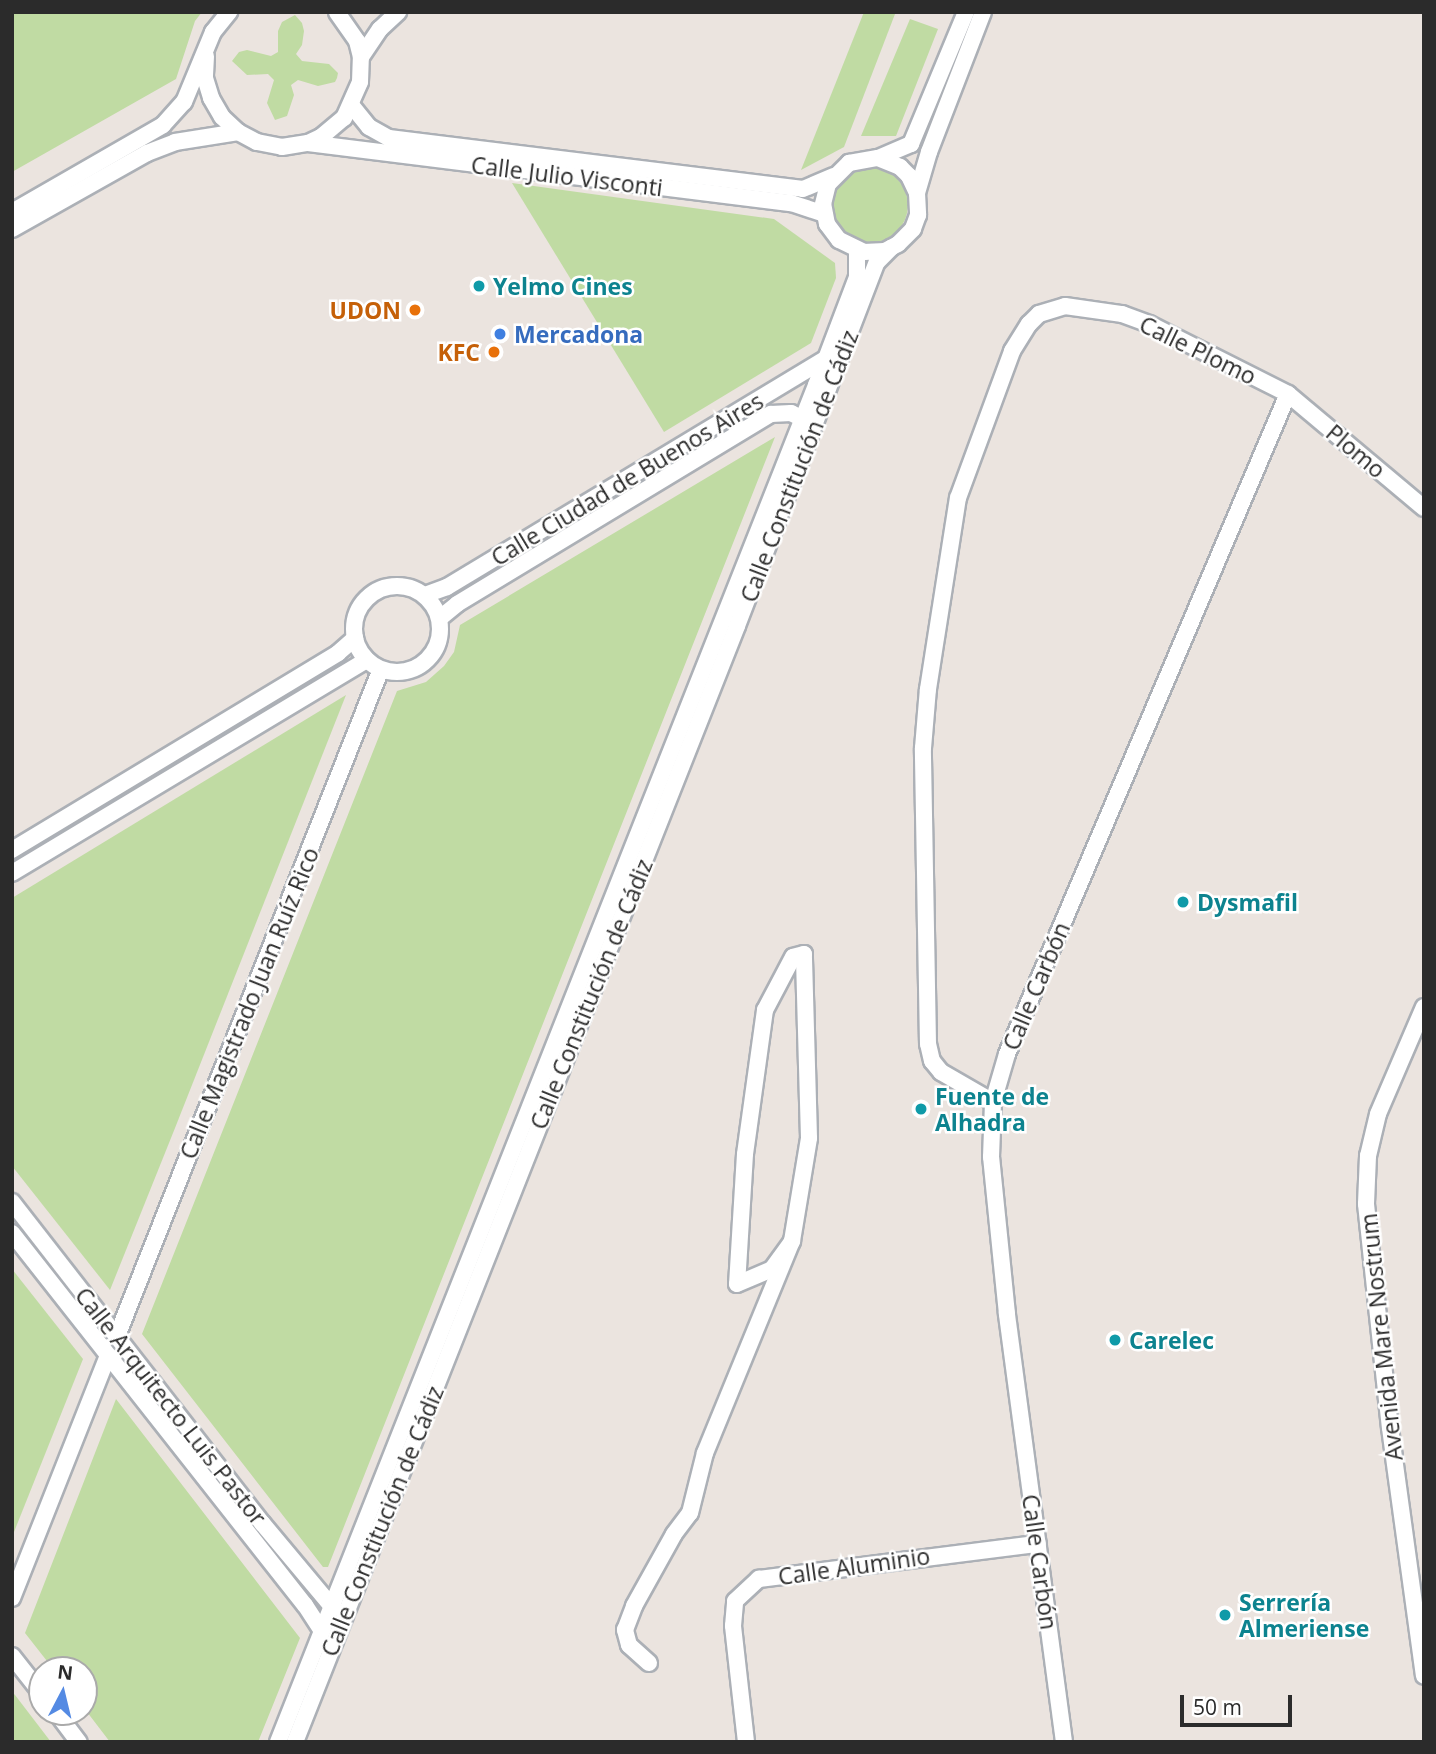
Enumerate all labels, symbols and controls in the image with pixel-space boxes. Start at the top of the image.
street label: Calle Julio Visconti [470,151,664,201]
place label: Yelmo Cines [493,272,633,300]
marker: Yelmo Cines [471,278,487,294]
place label: UDON [330,296,401,324]
marker: UDON [407,302,423,318]
street label: Calle Plomo [1135,310,1261,390]
place label: Mercadona [514,320,643,348]
marker: Mercadona [492,326,508,342]
street label: Calle Constitución de Cádiz [734,326,864,606]
place label: KFC [437,338,480,366]
marker: KFC [486,344,502,360]
street label: Calle Ciudad de Buenos Aires [486,387,768,571]
street label: Plomo [1321,418,1391,484]
street label: Calle Magistrado Juan Ruíz Rico [174,843,324,1163]
street label: Calle Constitución de Cádiz [524,855,658,1133]
place label: Dysmafil [1197,888,1298,916]
marker: Dysmafil [1175,894,1191,910]
street label: Calle Carbón [997,918,1075,1054]
place label: Fuente de Alhadra [935,1082,1049,1136]
marker: Fuente de Alhadra [913,1101,929,1117]
street label: Avenida Mare Nostrum [1354,1212,1408,1462]
street label: Calle Arquitecto Luis Pastor [70,1282,272,1530]
place label: Carelec [1129,1326,1214,1354]
marker: Carelec [1107,1332,1123,1348]
street label: Calle Constitución de Cádiz [315,1382,449,1660]
street label: Calle Carbón [1017,1493,1063,1631]
street label: Calle Aluminio [776,1542,932,1590]
place label: Serrería Almeriense [1239,1588,1369,1642]
marker: Serrería Almeriense [1217,1607,1233,1623]
north arrow [28,1656,98,1726]
text: N [56,1658,75,1686]
scale bar [1184,1680,1296,1724]
text: 50 m [1193,1693,1242,1721]

